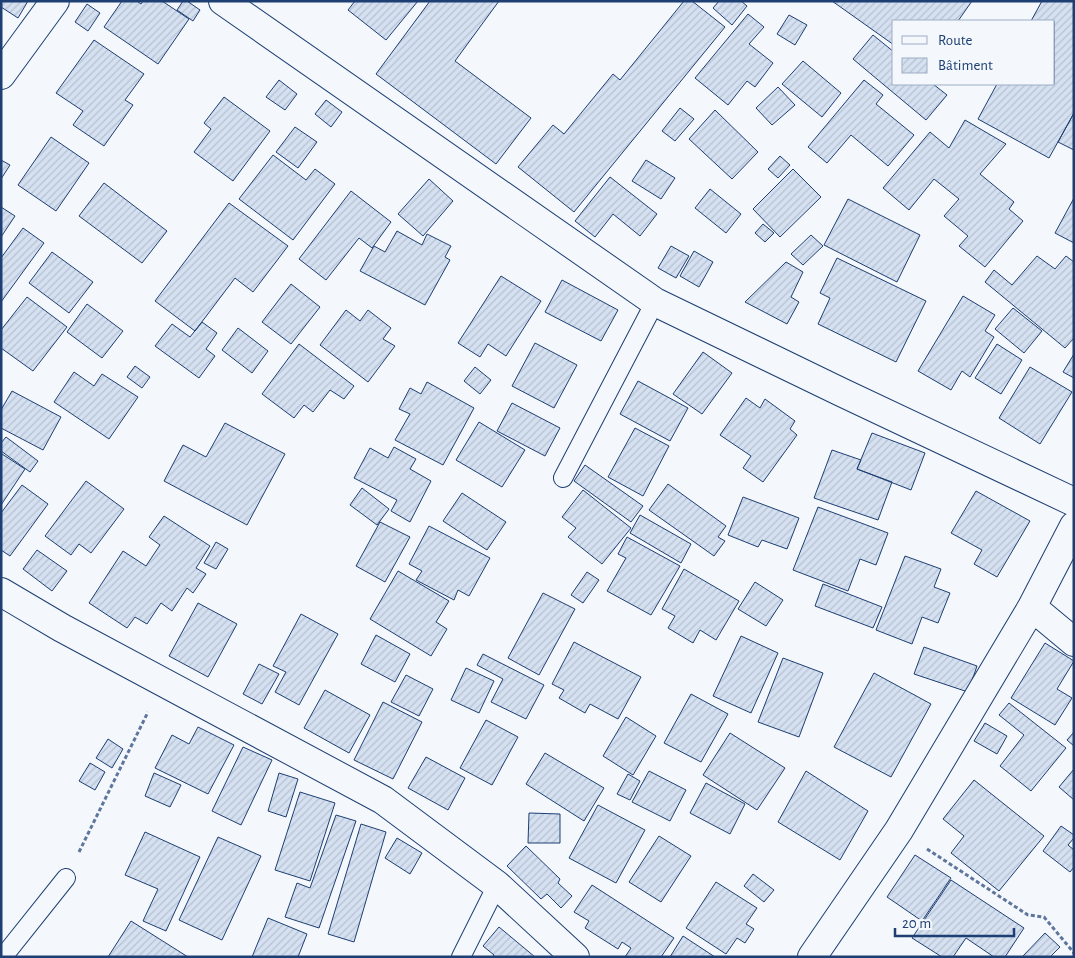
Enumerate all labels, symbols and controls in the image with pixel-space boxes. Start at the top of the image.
legend [892,20,1055,85]
text: Route [938,33,972,48]
text: Bâtiment [938,58,993,73]
scale bar [895,906,1014,938]
text: 20 m [902,916,931,931]

